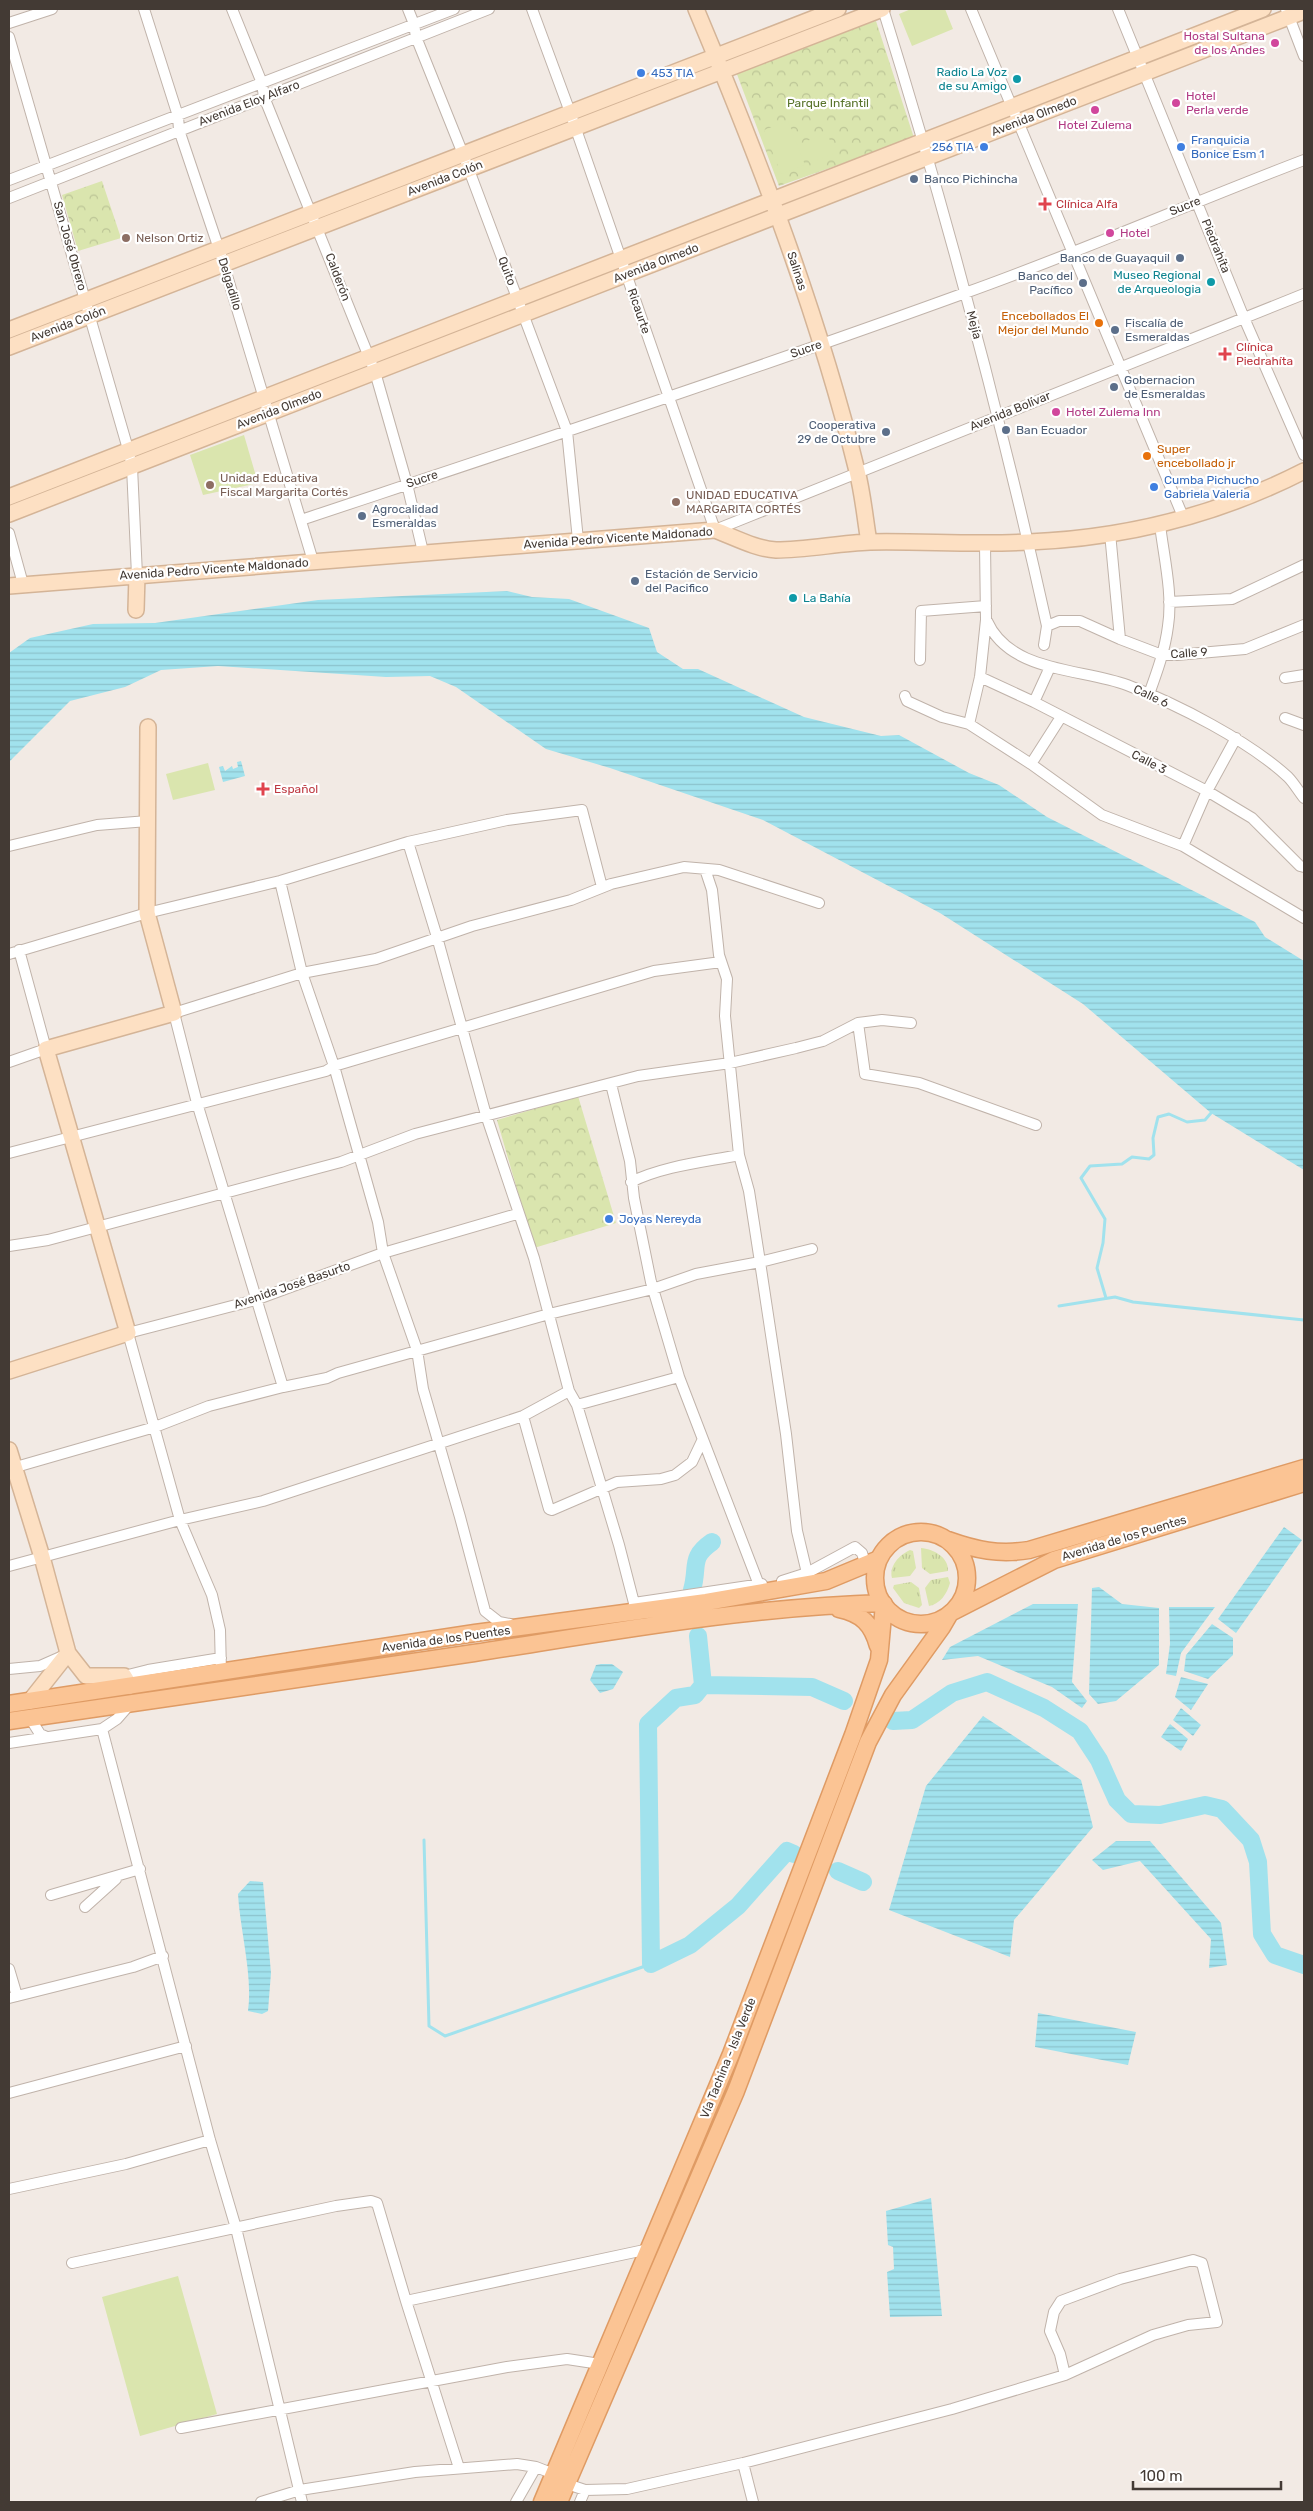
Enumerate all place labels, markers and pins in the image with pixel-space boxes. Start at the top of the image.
place label: Hostal Sultana de los Andes [1183,29,1265,57]
marker: Hostal Sultana de los Andes [1269,37,1281,49]
place label: Radio La Voz de su Amigo [936,65,1007,93]
place label: 453 TIA [651,66,694,80]
marker: 453 TIA [635,67,647,79]
marker: Radio La Voz de su Amigo [1011,73,1023,85]
place label: Hotel Perla verde [1186,89,1249,117]
marker: Hotel Perla verde [1170,97,1182,109]
marker: Hotel Zulema [1089,104,1101,116]
place label: Hotel Zulema [1058,118,1132,132]
place label: Franquicia Bonice Esm 1 [1191,133,1265,161]
place label: 256 TIA [932,140,974,154]
marker: 256 TIA [978,141,990,153]
marker: Franquicia Bonice Esm 1 [1175,141,1187,153]
place label: Banco Pichincha [924,172,1018,186]
marker: Banco Pichincha [908,173,920,185]
marker: Clínica Alfa [1038,197,1052,211]
place label: Clínica Alfa [1056,197,1118,211]
place label: Hotel [1120,226,1150,240]
marker: Hotel [1104,227,1116,239]
place label: Nelson Ortiz [136,231,204,245]
marker: Nelson Ortiz [120,232,132,244]
place label: Banco de Guayaquil [1060,251,1170,265]
marker: Banco de Guayaquil [1174,252,1186,264]
place label: Museo Regional de Arqueologia [1113,268,1201,296]
place label: Banco del Pacífico [1018,269,1073,297]
marker: Museo Regional de Arqueologia [1205,276,1217,288]
marker: Banco del Pacífico [1077,277,1089,289]
place label: Encebollados El Mejor del Mundo [998,309,1089,337]
place label: Fiscalía de Esmeraldas [1125,316,1190,344]
marker: Encebollados El Mejor del Mundo [1093,317,1105,329]
marker: Fiscalía de Esmeraldas [1109,324,1121,336]
place label: Clínica Piedrahíta [1236,340,1293,368]
marker: Clínica Piedrahíta [1218,347,1232,361]
place label: Gobernacion de Esmeraldas [1124,373,1205,401]
marker: Gobernacion de Esmeraldas [1108,381,1120,393]
place label: Hotel Zulema Inn [1066,405,1161,419]
marker: Hotel Zulema Inn [1050,406,1062,418]
place label: Cooperativa 29 de Octubre [797,418,876,446]
place label: Ban Ecuador [1016,423,1088,437]
marker: Ban Ecuador [1000,424,1012,436]
marker: Cooperativa 29 de Octubre [880,426,892,438]
place label: Super encebollado jr [1157,442,1236,470]
marker: Super encebollado jr [1141,450,1153,462]
place label: Unidad Educativa Fiscal Margarita Cortés [220,471,348,499]
place label: Cumba Pichucho Gabriela Valeria [1164,473,1259,501]
marker: Unidad Educativa Fiscal Margarita Cortés [204,479,216,491]
marker: Cumba Pichucho Gabriela Valeria [1148,481,1160,493]
place label: UNIDAD EDUCATIVA MARGARITA CORTÉS [686,488,801,516]
marker: UNIDAD EDUCATIVA MARGARITA CORTÉS [670,496,682,508]
place label: Agrocalidad Esmeraldas [372,502,438,530]
marker: Agrocalidad Esmeraldas [356,510,368,522]
place label: Estación de Servicio del Pacifico [645,567,758,595]
marker: Estación de Servicio del Pacifico [629,575,641,587]
place label: La Bahía [803,591,851,605]
marker: La Bahía [787,592,799,604]
marker: Español [256,782,270,796]
place label: Español [274,782,318,796]
place label: Joyas Nereyda [619,1212,702,1226]
marker: Joyas Nereyda [603,1213,615,1225]

